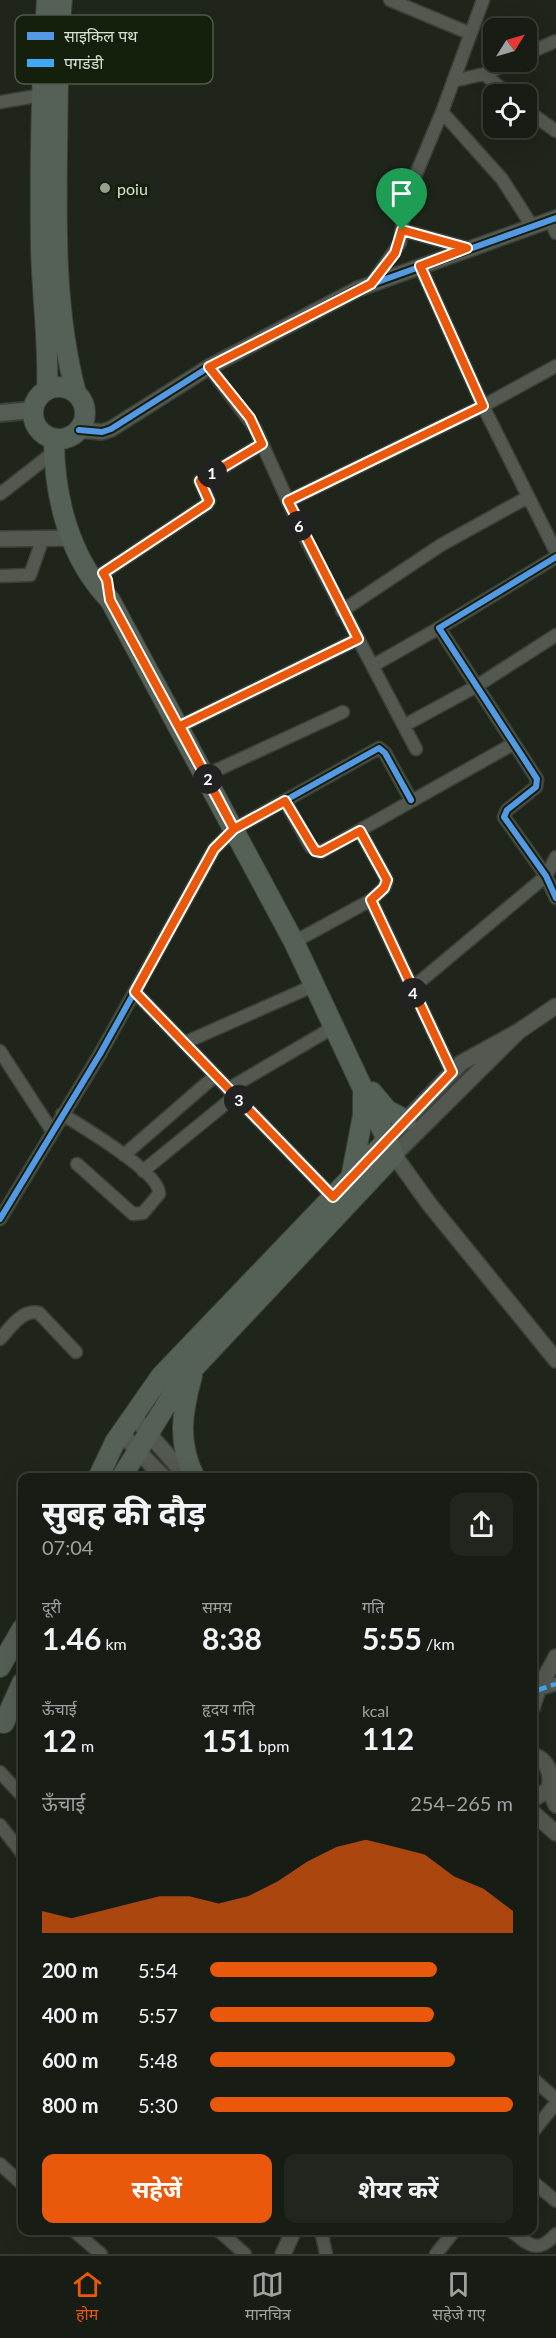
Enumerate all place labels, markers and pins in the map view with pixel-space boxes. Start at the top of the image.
pin [376,168,427,230]
place label: poiu [117,179,148,198]
marker: poiu [98,181,112,195]
pin: 1 [197,458,227,488]
pin: 6 [284,511,314,541]
pin: 2 [193,764,223,794]
pin: 4 [398,978,428,1008]
pin: 3 [224,1085,254,1115]

